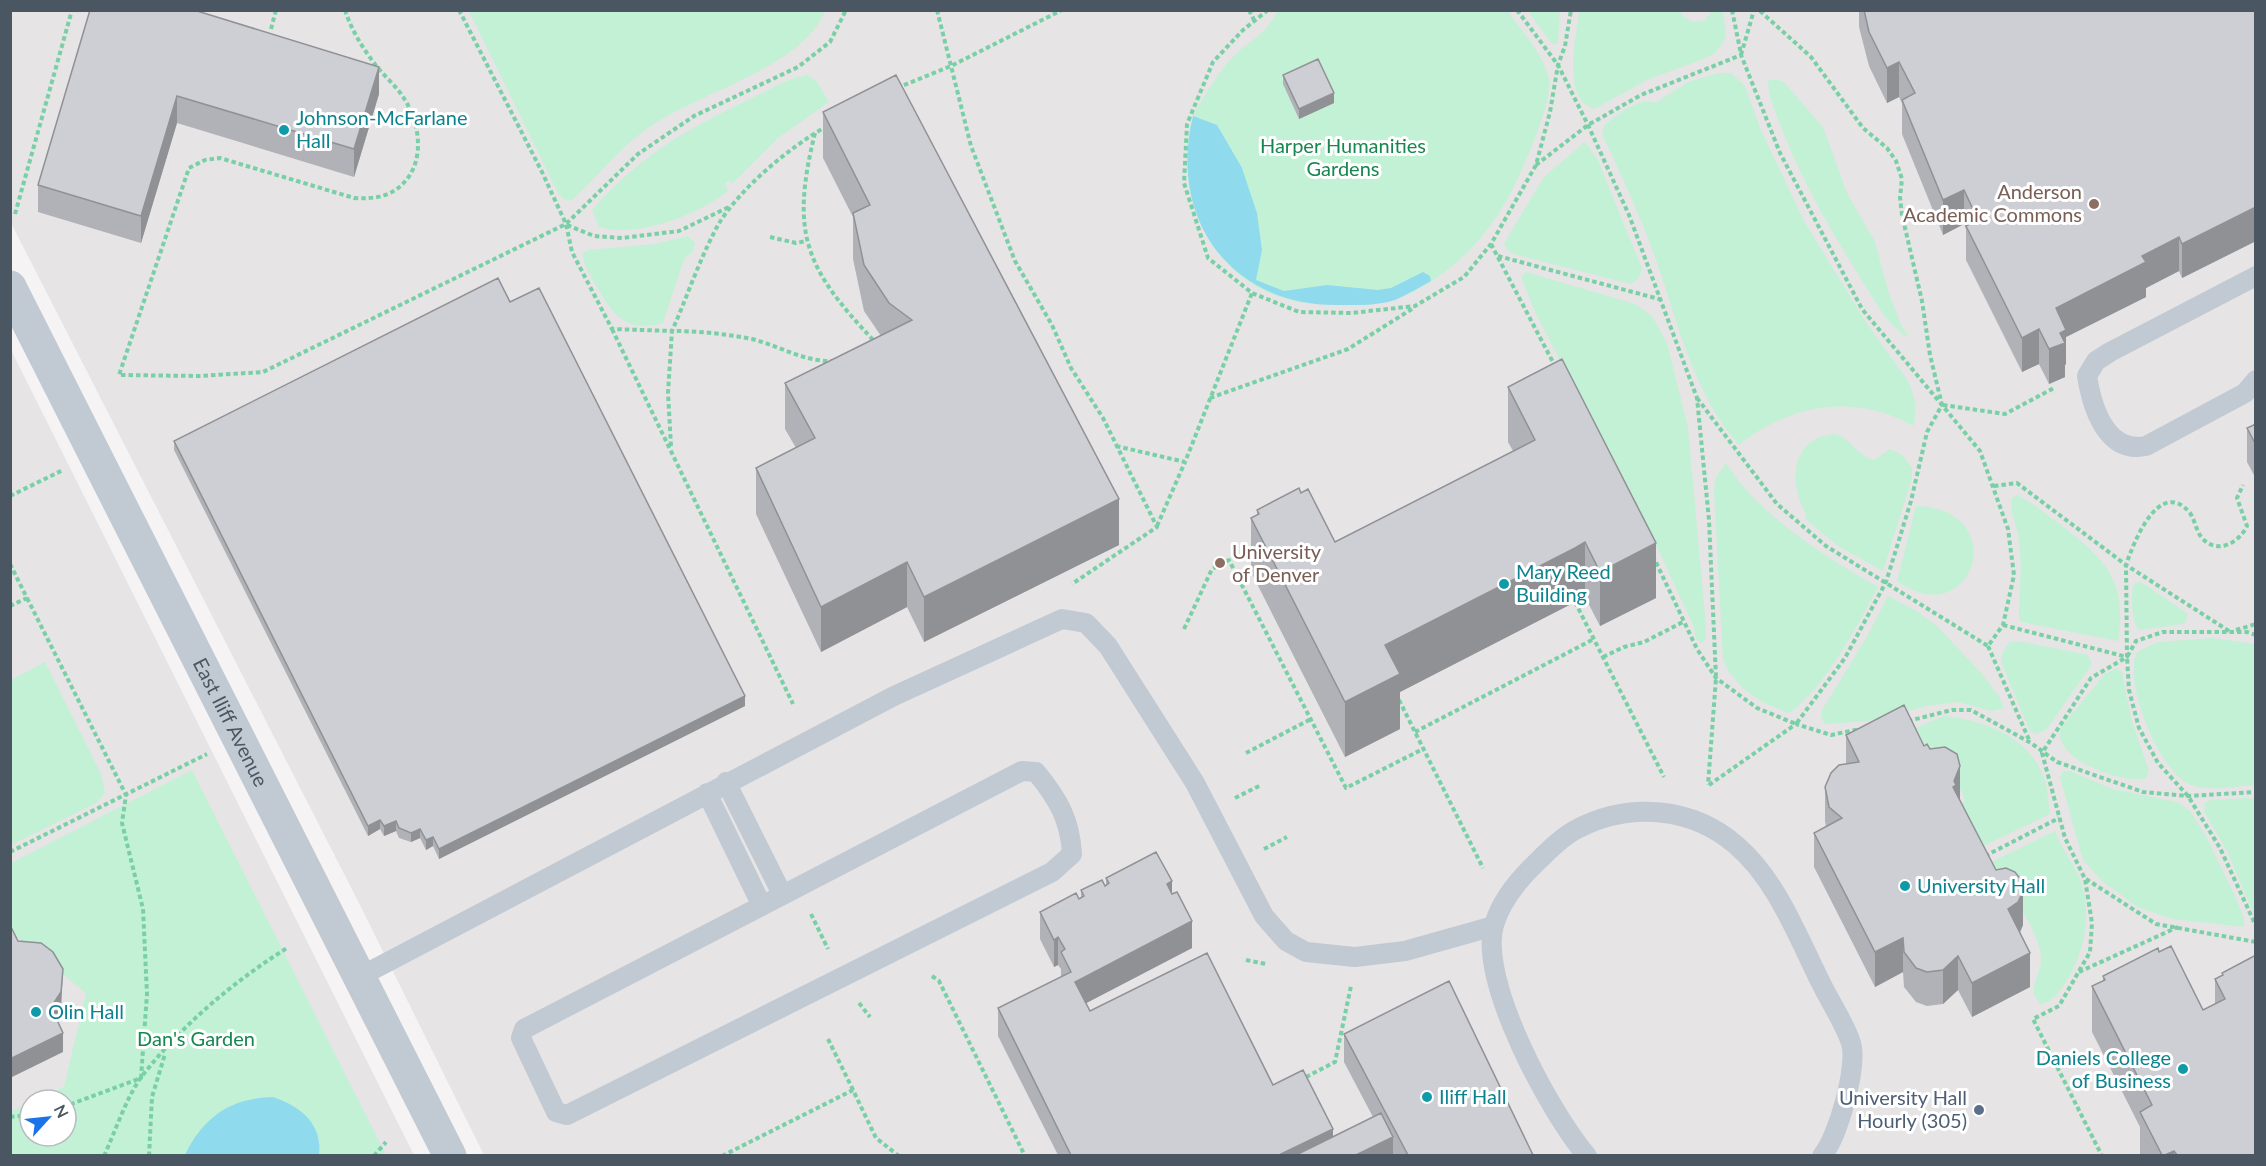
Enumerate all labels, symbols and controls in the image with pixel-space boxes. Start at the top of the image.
place label: Johnson-McFarlane Hall [296,105,468,152]
marker: Johnson-McFarlane Hall [277,123,291,137]
park label: Harper Humanities Gardens [1260,133,1426,180]
place label: Anderson Academic Commons [1903,179,2082,226]
marker: Anderson Academic Commons [2087,197,2101,211]
place label: University of Denver [1232,539,1322,586]
marker: University of Denver [1213,556,1227,570]
place label: Mary Reed Building [1516,559,1611,606]
marker: Mary Reed Building [1497,577,1511,591]
street label: East Iliff Avenue [189,654,274,790]
place label: University Hall [1917,873,2045,897]
marker: University Hall [1898,879,1912,893]
place label: Olin Hall [48,999,124,1023]
marker: Olin Hall [29,1005,43,1019]
park label: Dan's Garden [137,1026,255,1050]
place label: Daniels College of Business [2036,1045,2171,1092]
marker: Daniels College of Business [2176,1062,2190,1076]
place label: Iliff Hall [1439,1084,1506,1108]
place label: University Hall Hourly (305) [1839,1085,1967,1132]
north arrow [18,1088,78,1148]
marker: Iliff Hall [1420,1090,1434,1104]
text: N [51,1101,73,1121]
marker: University Hall Hourly (305) [1972,1103,1986,1117]

